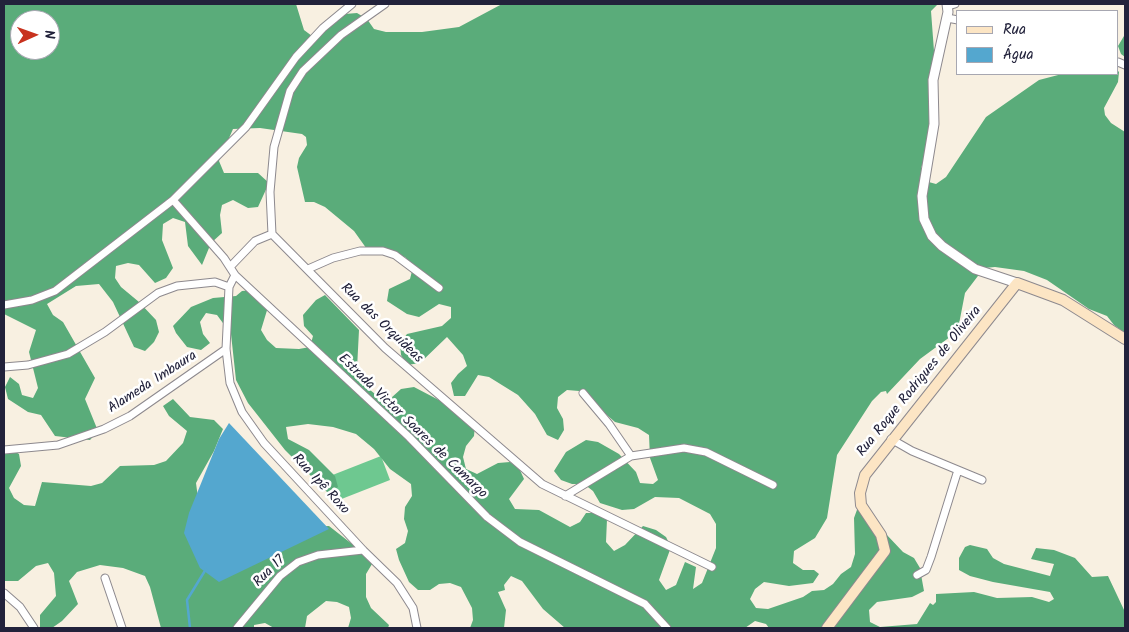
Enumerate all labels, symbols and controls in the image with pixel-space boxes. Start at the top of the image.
north arrow [10,10,60,60]
legend [956,10,1119,75]
text: Rua [1003,18,1026,42]
text: N [38,30,60,39]
text: Água [1003,43,1034,67]
street label: Rua das Orquídeas [336,280,426,368]
street label: Rua Roque Rodrigues de Oliveira [854,303,986,461]
street label: Alameda Imbaura [105,348,201,418]
street label: Estrada Victor Soares de Camargo [334,351,490,503]
street label: Rua Ipê Roxo [288,451,352,519]
street label: Rua 17 [251,553,289,591]

